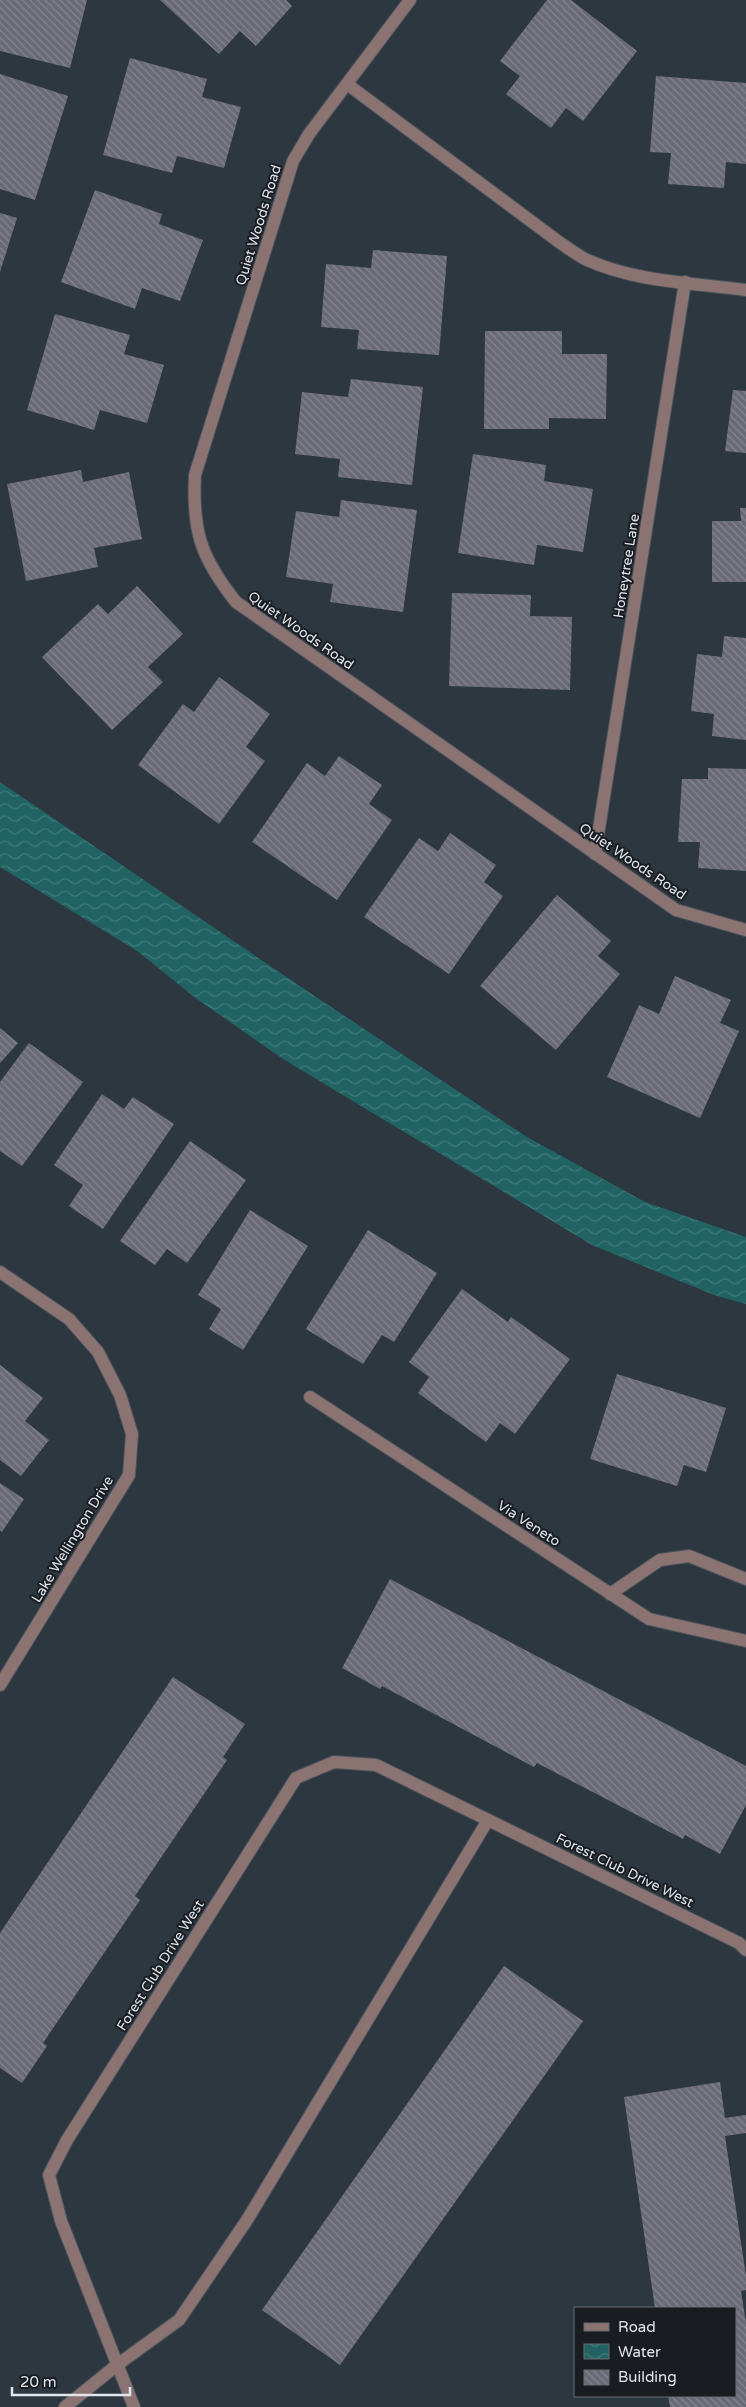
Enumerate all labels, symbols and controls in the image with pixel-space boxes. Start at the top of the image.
street label: Quiet Woods Road [232,163,285,287]
street label: Honeytree Lane [610,513,643,619]
street label: Quiet Woods Road [245,588,357,673]
street label: Quiet Woods Road [576,819,689,903]
street label: Lake Wellington Drive [28,1473,117,1606]
street label: Via Veneto [494,1497,563,1550]
street label: Forest Club Drive West [553,1830,697,1911]
street label: Forest Club Drive West [113,1896,208,2034]
legend [574,2307,736,2397]
text: Road [618,2318,656,2336]
text: Water [618,2343,661,2361]
scale bar [12,2364,130,2396]
text: Building [618,2368,677,2386]
text: 20 m [20,2373,57,2391]

